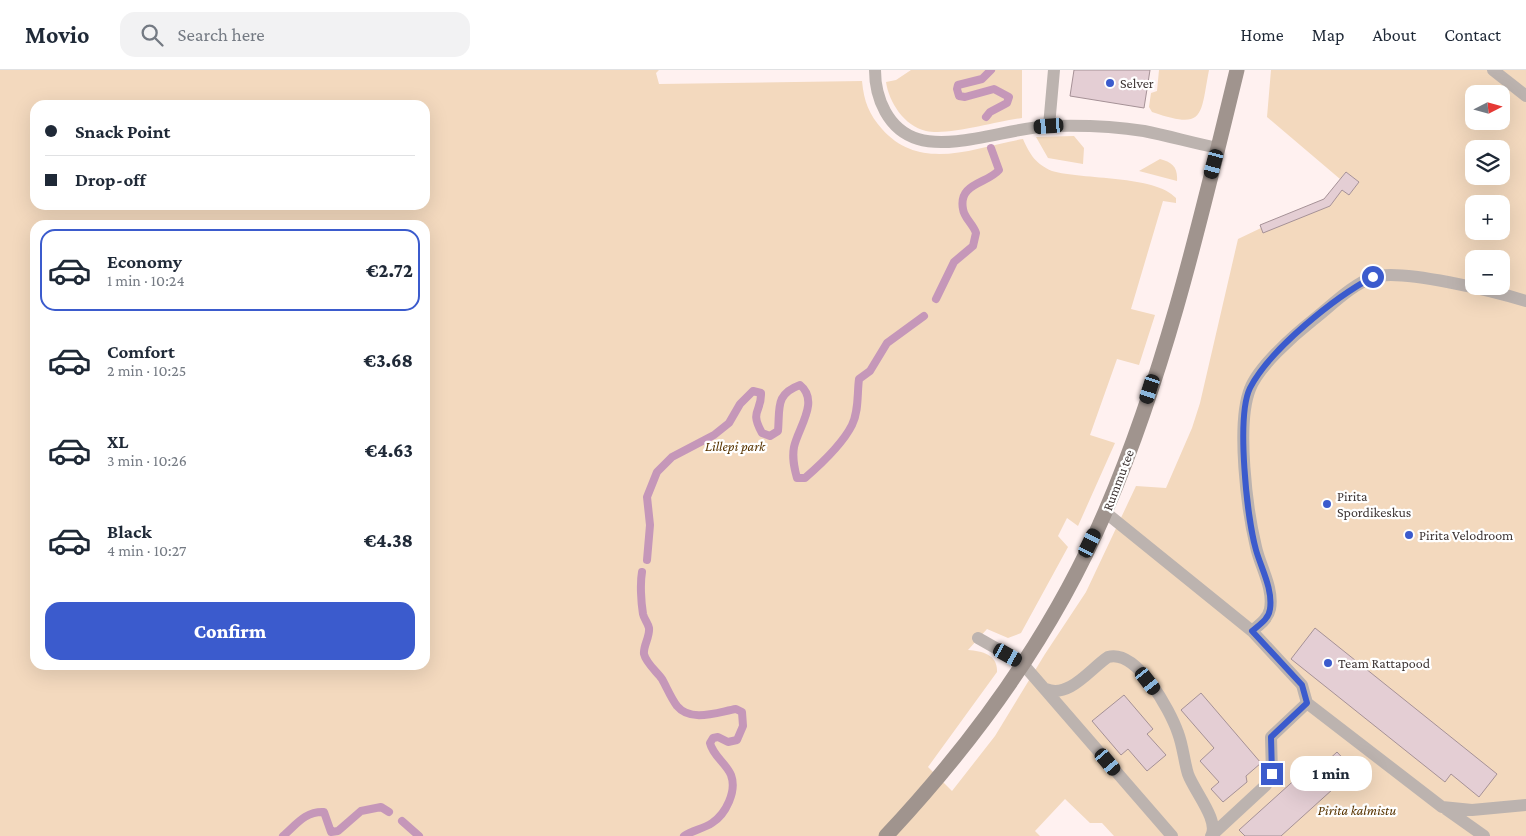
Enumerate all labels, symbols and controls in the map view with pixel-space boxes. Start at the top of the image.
search box [120,12,470,57]
text: Movio [25,21,90,48]
icon: search [138,21,166,49]
text: Search here [178,24,265,45]
text: Home [1241,25,1284,45]
text: Map [1312,25,1344,45]
text: About [1372,25,1416,45]
text: Contact [1444,25,1501,45]
place label: Selver [1120,75,1154,91]
marker: Selver [1104,77,1116,89]
north arrow [1465,85,1510,130]
map controls [1465,85,1510,295]
car [1033,117,1064,135]
text: Snack Point [75,121,170,142]
button: layers [1465,140,1510,185]
car [1202,148,1225,180]
text: Drop-off [75,169,146,190]
button: + [1465,195,1510,240]
icon: car [47,248,92,293]
button: − [1465,250,1510,295]
text: Economy [107,251,182,272]
text: €2.72 [366,260,413,281]
route start [1362,266,1384,288]
text: 1 min · 10:24 [107,272,185,289]
icon: car [47,338,92,383]
text: Comfort [107,341,175,362]
text: €3.68 [364,350,413,371]
text: 2 min · 10:25 [107,362,186,379]
car [1138,372,1161,406]
icon: car [47,428,92,473]
text: XL [107,431,129,452]
park label: Lillepi park [705,438,766,454]
text: €4.63 [365,440,413,461]
street label: Rummu tee [1099,447,1137,513]
text: 3 min · 10:26 [107,452,187,469]
place label: Pirita Spordikeskus [1337,488,1411,520]
marker: Pirita Spordikeskus [1321,498,1333,510]
icon: car [47,518,92,563]
text: Black [107,521,152,542]
car [1076,526,1103,560]
place label: Pirita Velodroom [1419,527,1513,543]
marker: Pirita Velodroom [1403,529,1415,541]
text: €4.38 [364,530,413,551]
text: 4 min · 10:27 [107,542,186,559]
button: Confirm [45,602,415,660]
car [991,641,1024,669]
place label: Team Rattapood [1338,655,1431,671]
marker: Team Rattapood [1322,657,1334,669]
car [1132,665,1163,697]
car [1092,746,1123,778]
callout: 1 min [1290,756,1372,792]
route end [1261,763,1283,785]
text: 1 min [1312,765,1350,782]
park label: Pirita kalmistu [1318,802,1396,818]

